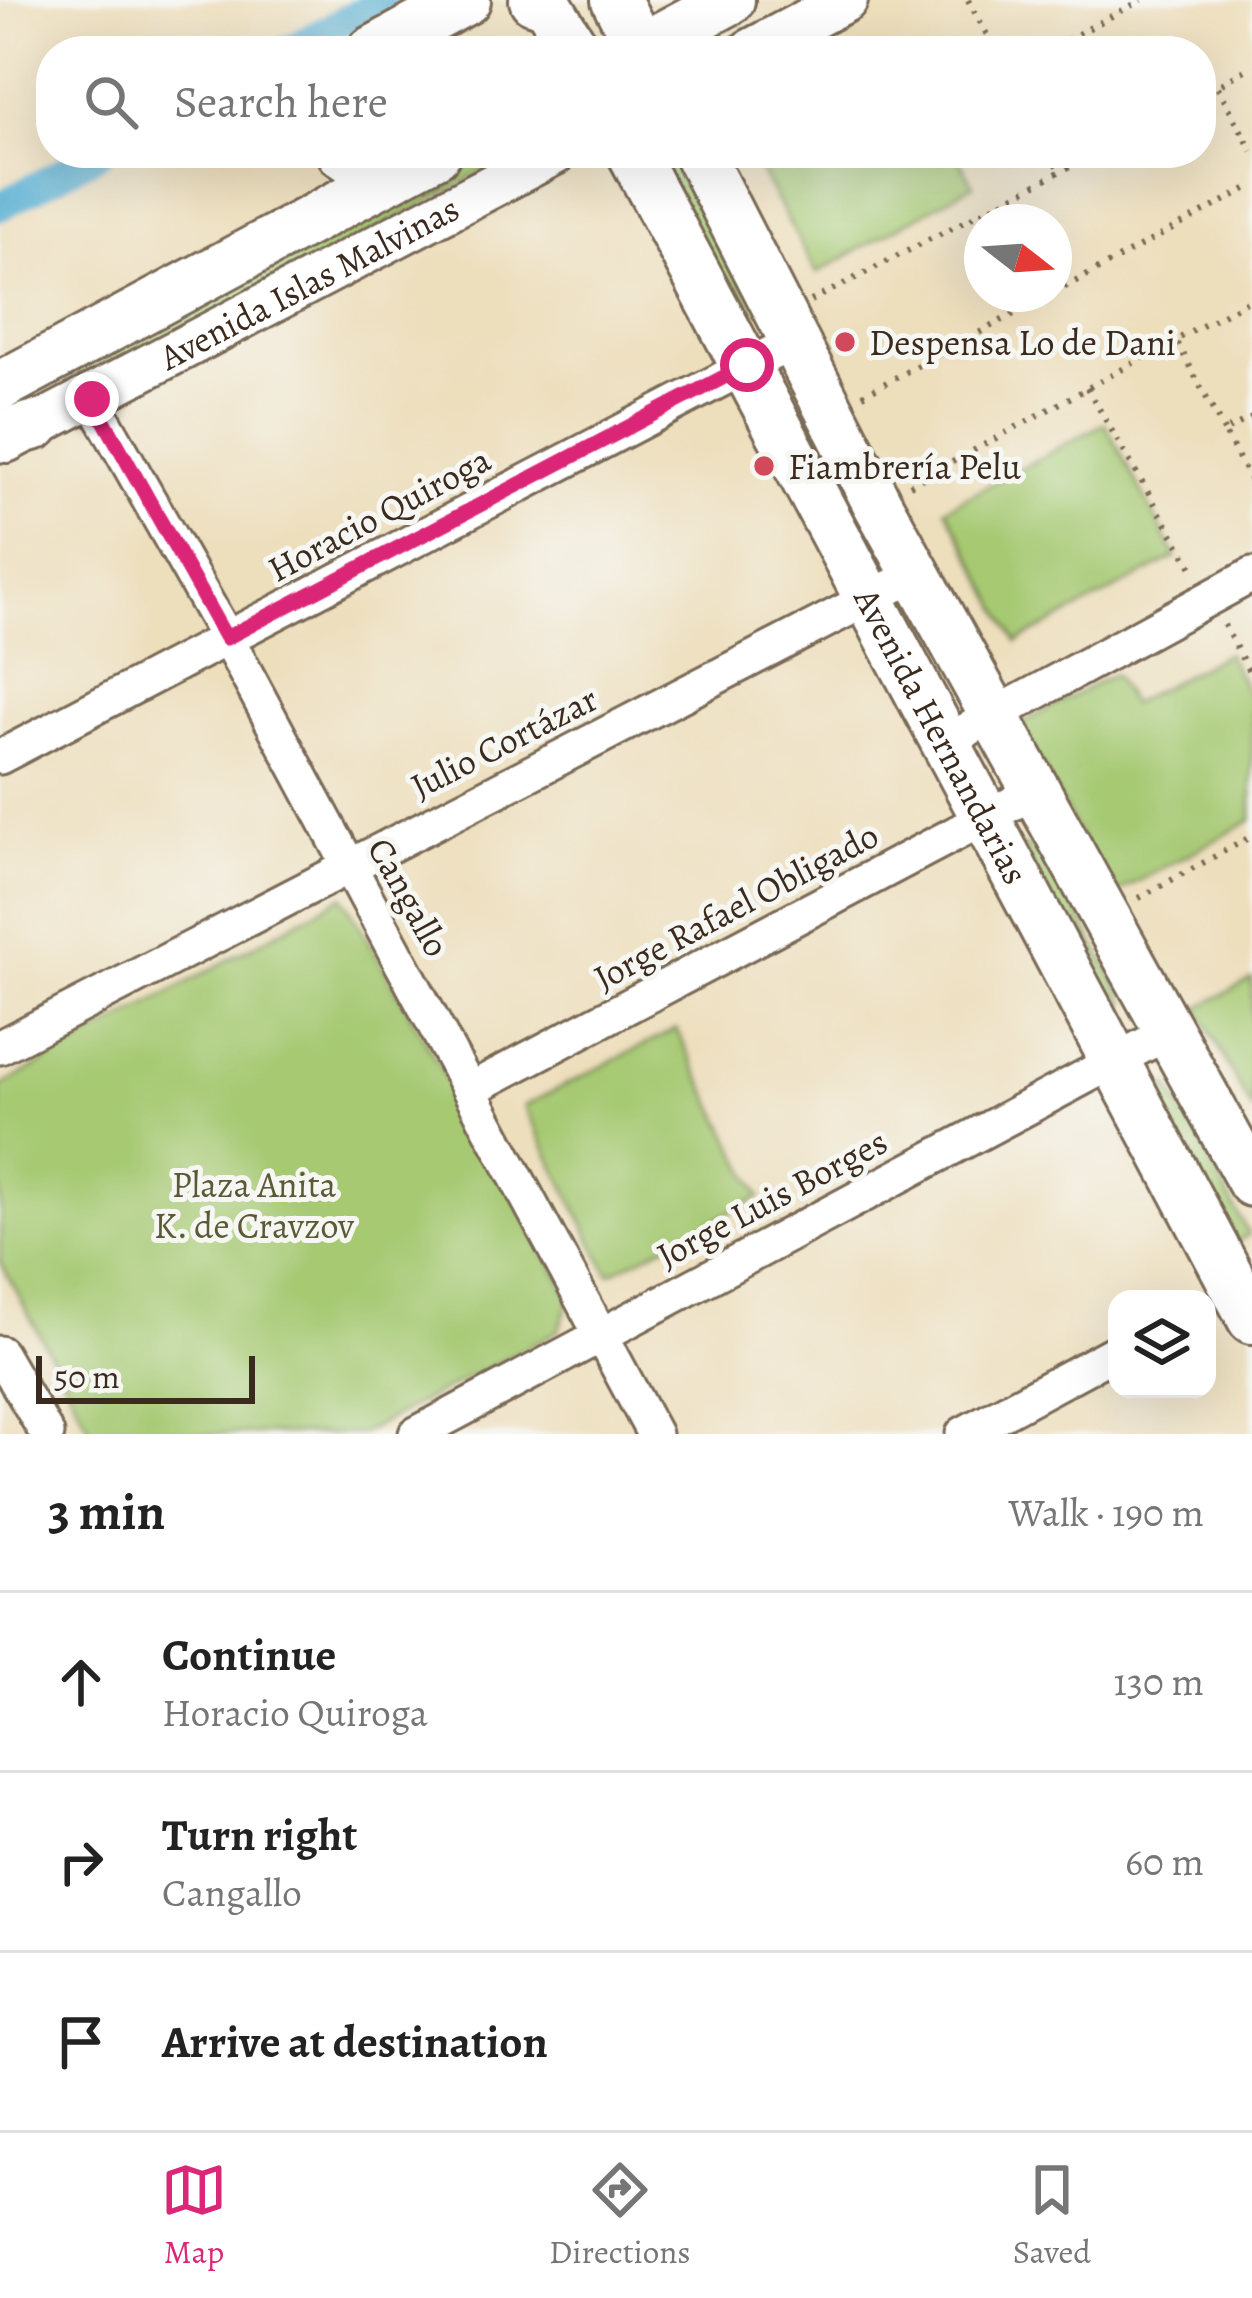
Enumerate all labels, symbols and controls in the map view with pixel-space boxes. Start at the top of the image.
search box [36,36,1216,168]
icon: search [78,69,144,135]
text: Search here [174,71,388,133]
street label: Avenida Islas Malvinas [150,183,467,381]
north arrow [964,204,1072,312]
place label: Despensa Lo de Dani [869,318,1176,367]
marker: Despensa Lo de Dani [832,329,858,355]
route start [720,338,774,392]
route end [65,372,119,426]
street label: Horacio Quiroga [259,435,499,593]
place label: Fiambrería Pelu [788,442,1021,491]
marker: Fiambrería Pelu [751,453,777,479]
street label: Avenida Hernandarias [843,578,1041,892]
street label: Julio Cortázar [402,674,606,810]
street label: Jorge Rafael Obligado [585,810,887,1002]
street label: Cangallo [356,829,462,965]
street label: Jorge Luis Borges [648,1117,896,1279]
park label: Plaza Anita K. de Cravzov [154,1160,355,1250]
map controls [1108,1290,1216,1398]
button: layers [1108,1290,1216,1398]
scale bar [36,1350,255,1403]
text: 50 m [54,1354,120,1399]
text: 3 min [48,1477,165,1547]
text: Walk · 190 m [1008,1486,1204,1539]
text: Continue [162,1624,336,1686]
icon: ahead [48,1649,114,1715]
text: 130 m [1113,1655,1204,1708]
text: Horacio Quiroga [162,1686,428,1739]
text: Turn right [162,1804,357,1866]
icon: right [48,1829,114,1895]
text: 60 m [1125,1835,1204,1888]
text: Cangallo [162,1866,302,1919]
icon: arrive [48,2009,114,2075]
text: Arrive at destination [162,2011,548,2073]
tab: Map [161,2157,227,2274]
tab: Directions [549,2157,691,2274]
tab: Saved [1013,2157,1091,2274]

